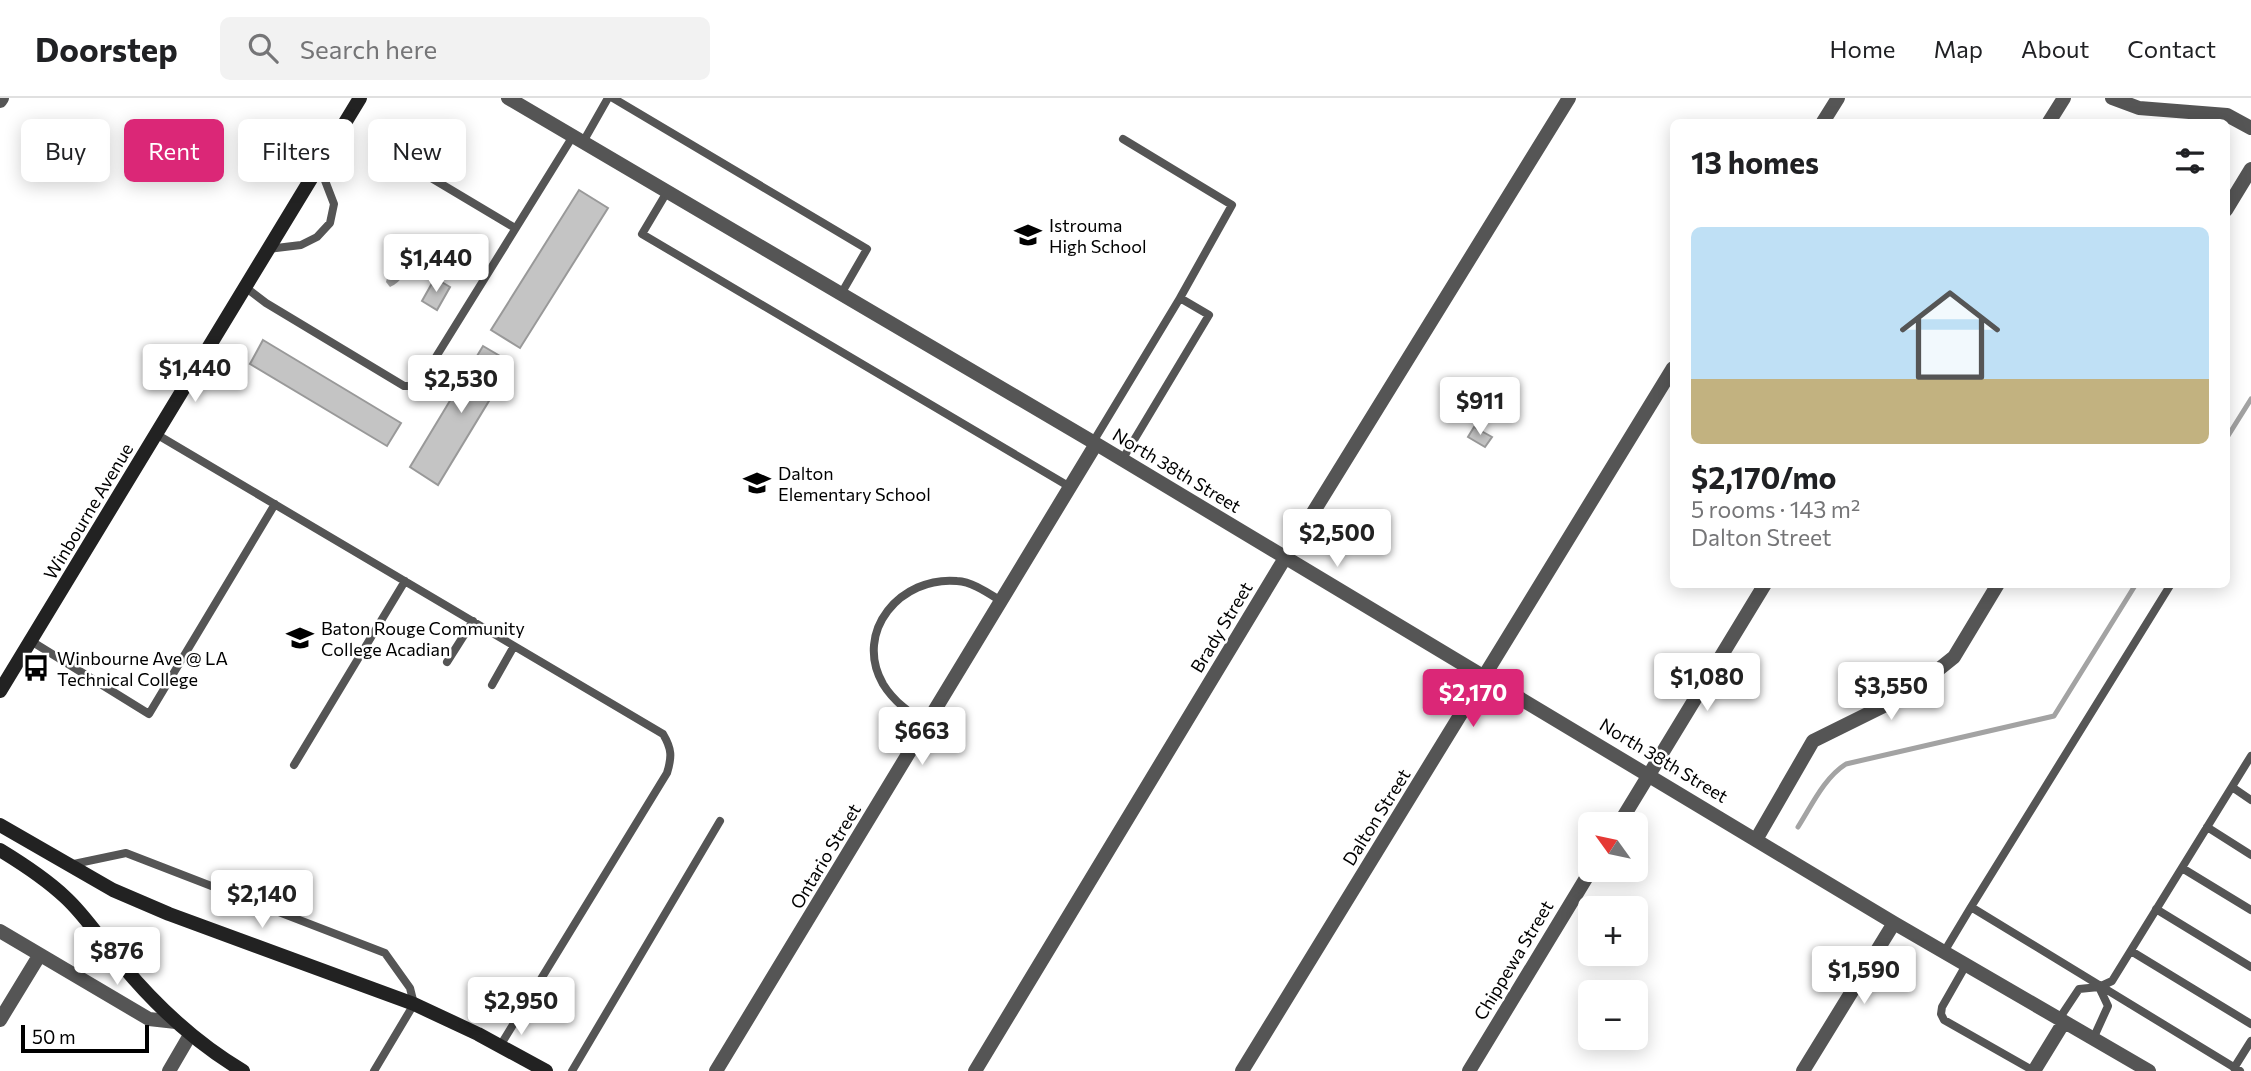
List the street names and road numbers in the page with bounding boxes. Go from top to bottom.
street label: North 38th Street [1109,423,1245,517]
street label: Winbourne Avenue [39,439,137,583]
street label: Brady Street [1185,578,1257,676]
street label: North 38th Street [1596,713,1732,807]
street label: Dalton Street [1338,765,1414,869]
street label: Ontario Street [785,799,865,913]
street label: Chippewa Street [1469,896,1557,1024]

